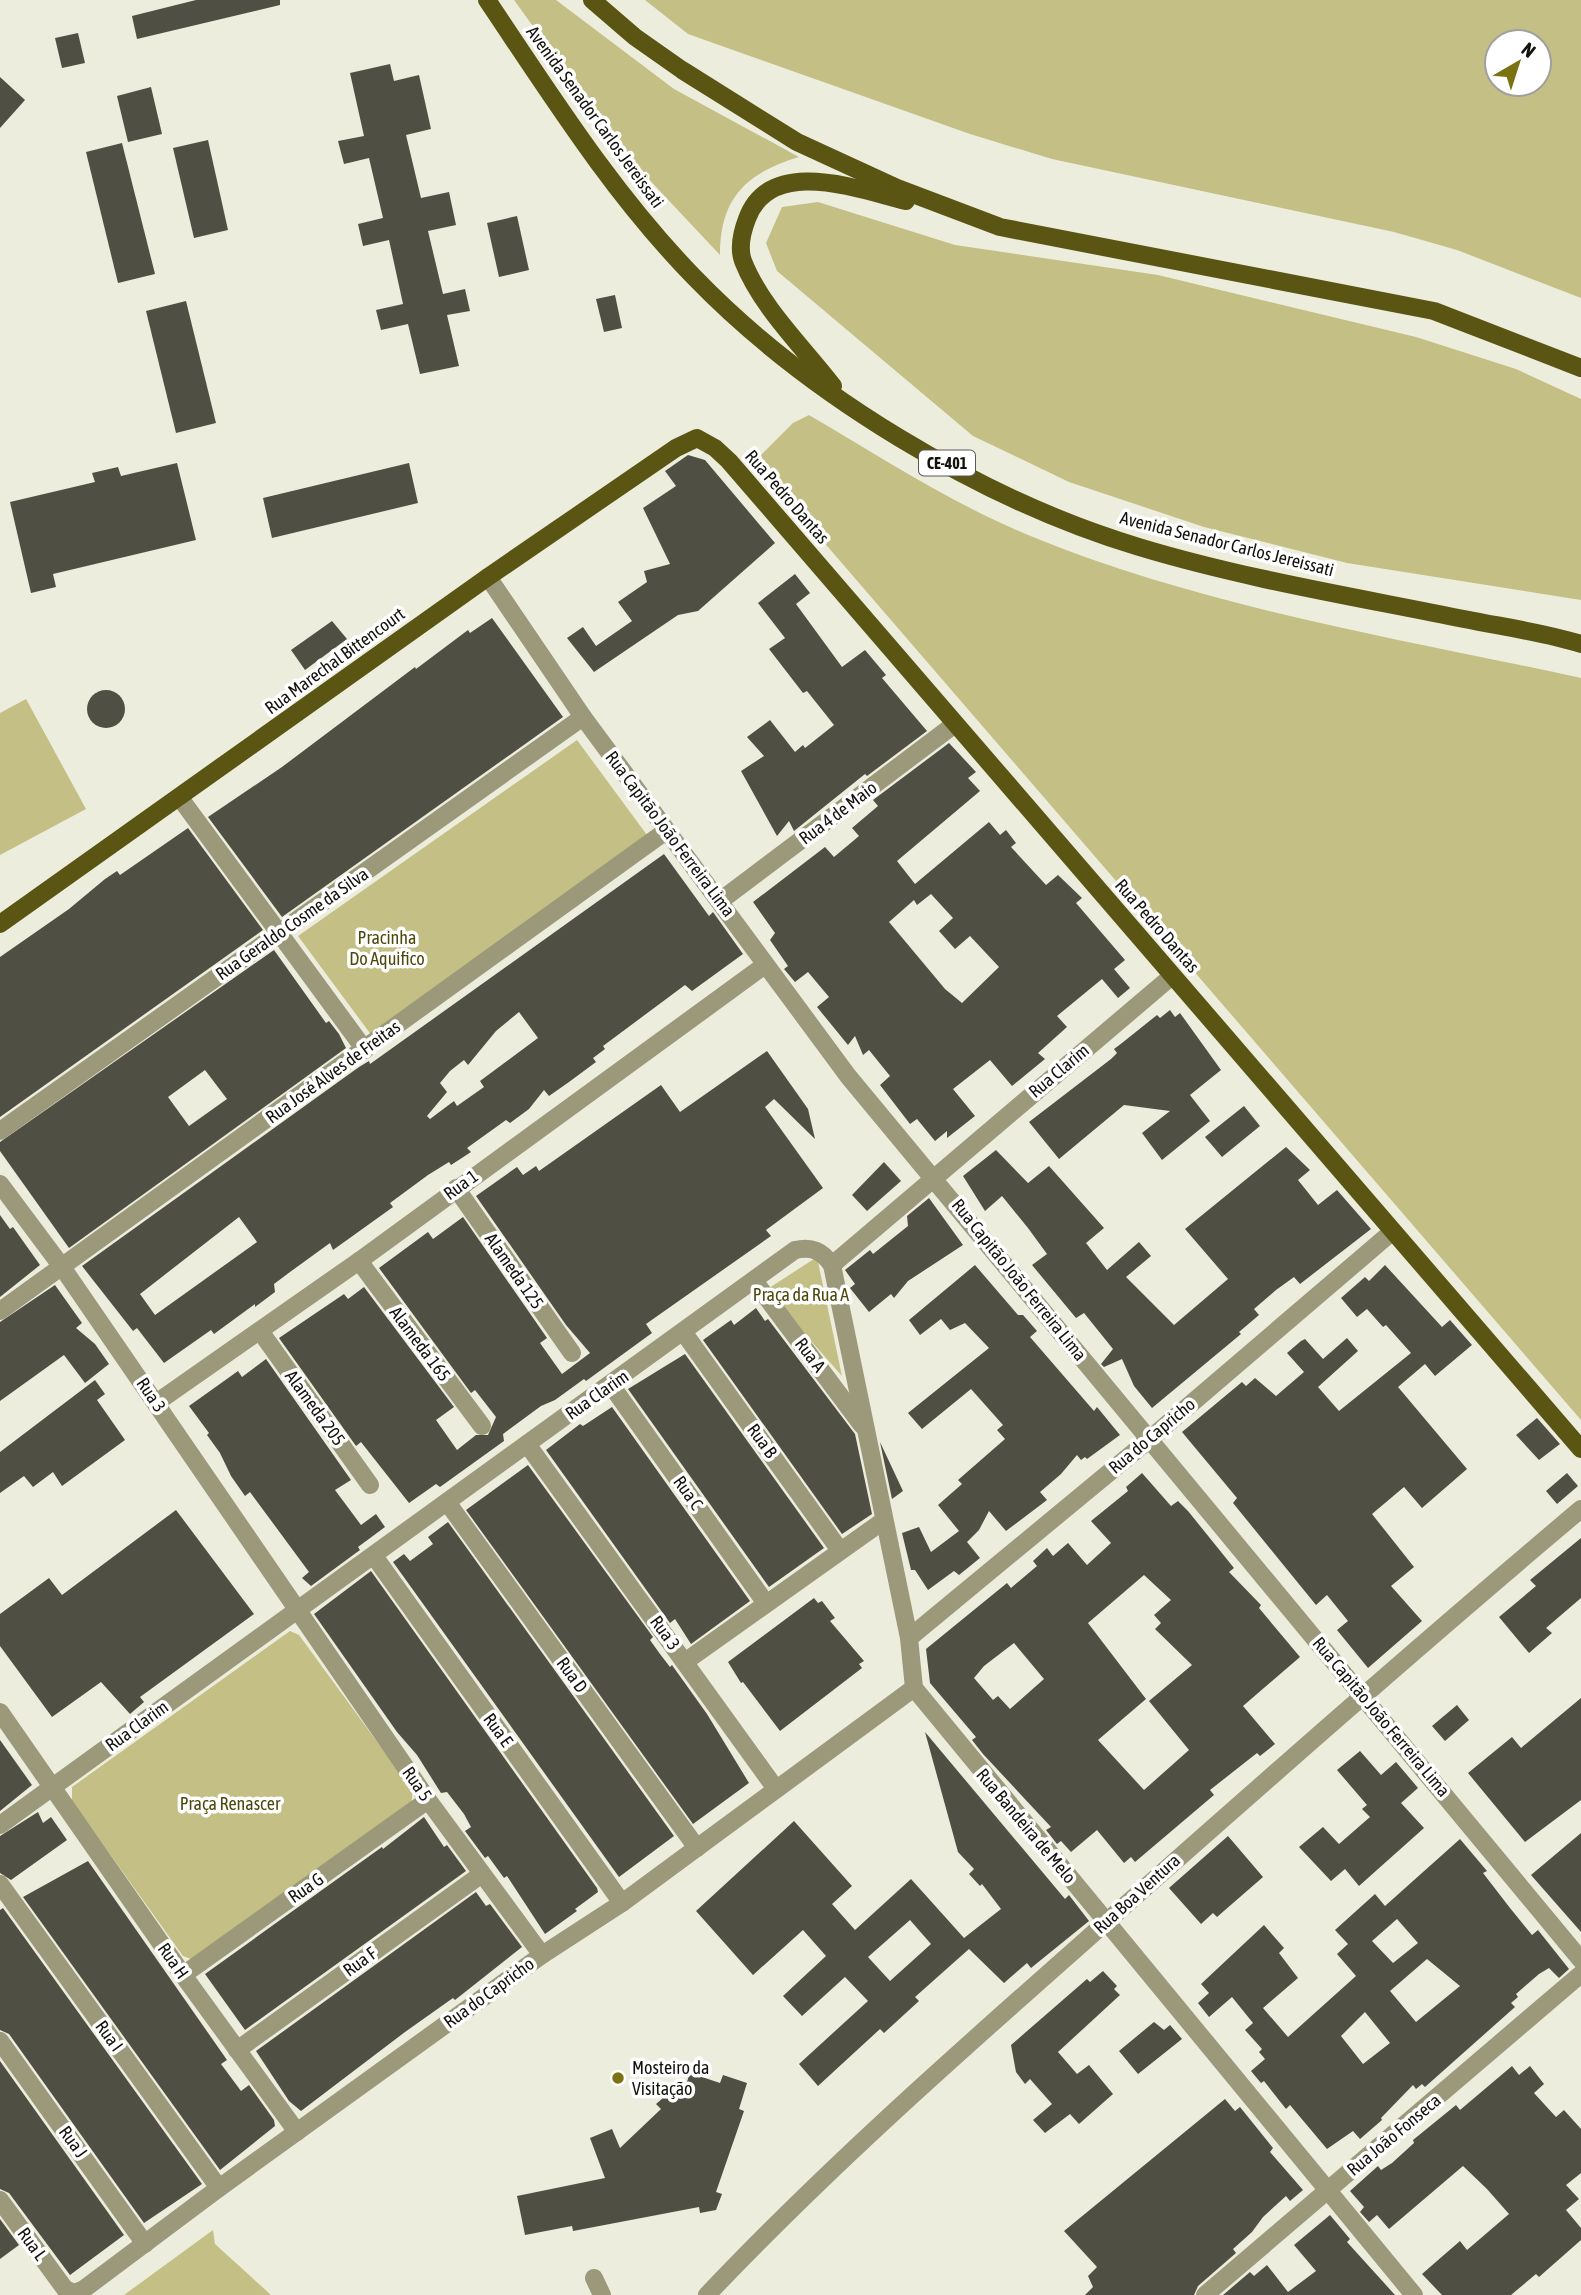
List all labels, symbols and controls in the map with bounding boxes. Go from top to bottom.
street label: Avenida Senador Carlos Jereissati [522,22,668,212]
north arrow [1483,28,1553,98]
text: N [1517,38,1540,62]
street label: Rua Pedro Dantas [741,446,834,548]
road number: CE-401 [919,450,975,476]
street label: Avenida Senador Carlos Jereissati [1118,507,1336,580]
street label: Rua Marechal Bittencourt [261,603,409,718]
street label: Rua Capitão João Ferreira Lima [601,747,740,921]
street label: Rua 4 de Maio [795,777,881,849]
street label: Rua Geraldo Cosme da Silva [211,863,372,984]
street label: Rua Pedro Dantas [1111,875,1204,977]
park label: Pracinha Do Aquifico [349,927,425,969]
street label: Rua José Alves de Freitas [261,1016,404,1127]
street label: Rua Clarim [1024,1039,1093,1102]
street label: Rua 1 [440,1165,482,1204]
street label: Rua Capitão João Ferreira Lima [948,1195,1091,1365]
street label: Alameda 125 [481,1229,548,1313]
park label: Praça da Rua A [753,1284,849,1305]
street label: Alameda 165 [386,1302,455,1385]
street label: Rua A [791,1333,830,1376]
street label: Rua Clarim [561,1365,632,1424]
street label: Alameda 205 [281,1366,350,1449]
street label: Rua 3 [132,1374,170,1416]
street label: Rua do Capricho [1104,1393,1199,1478]
street label: Rua B [743,1420,782,1462]
street label: Rua C [669,1472,708,1514]
street label: Rua 3 [646,1612,685,1654]
street label: Rua Capitão João Ferreira Lima [1308,1633,1454,1801]
street label: Rua D [553,1653,592,1697]
street label: Rua Clarim [101,1696,172,1755]
street label: Rua E [479,1709,518,1751]
street label: Rua 5 [398,1763,437,1805]
street label: Rua Bandeira de Melo [972,1764,1080,1887]
park label: Praça Renascer [180,1793,281,1814]
street label: Rua Boa Ventura [1089,1849,1184,1938]
street label: Rua G [284,1868,327,1907]
street label: Rua H [154,1939,193,1983]
street label: Rua F [339,1942,381,1981]
street label: Rua do Capricho [440,1953,538,2032]
street label: Rua I [91,2016,128,2055]
place label: Mosteiro da Visitação [632,2057,709,2099]
marker: Mosteiro da Visitação [610,2070,626,2086]
street label: Rua João Fonseca [1343,2089,1445,2180]
street label: Rua J [55,2122,92,2162]
street label: Rua L [13,2223,51,2264]

